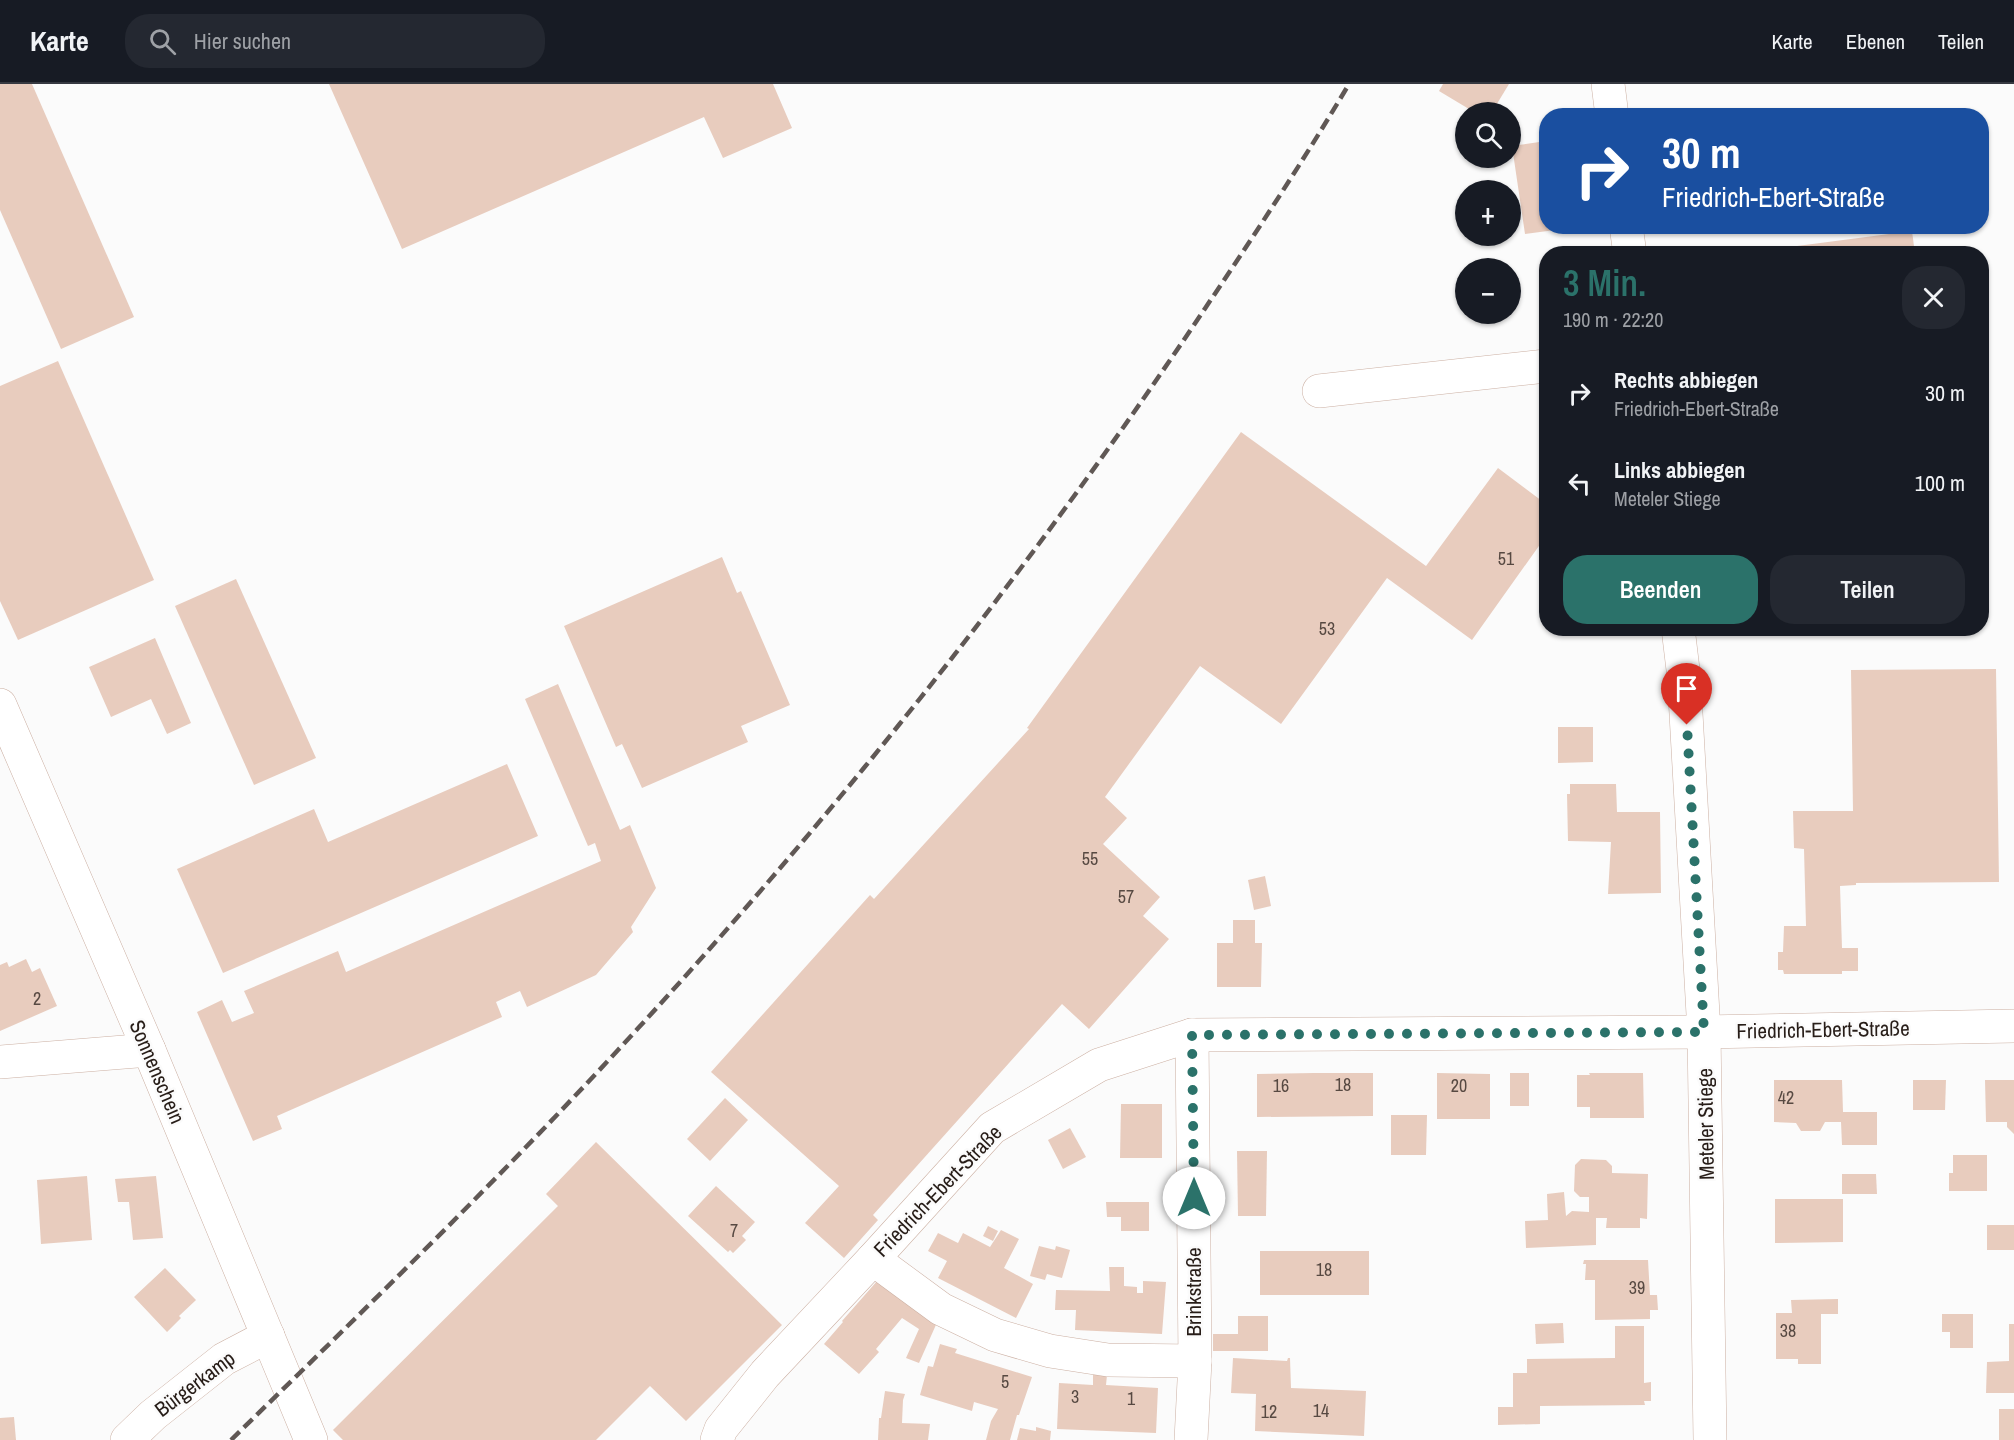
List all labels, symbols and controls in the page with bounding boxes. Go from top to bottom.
search box [125,14,545,68]
text: Karte [30,22,89,60]
icon: search [146,25,179,58]
text: Hier suchen [194,26,291,56]
text: Karte [1772,27,1813,56]
text: Ebenen [1846,27,1905,56]
text: Teilen [1938,27,1984,56]
map controls [1455,102,1521,324]
button: search [1455,102,1521,168]
text: 30 m [1662,125,1741,181]
icon: right [1563,132,1641,210]
text: Friedrich-Ebert-Straße [1662,179,1885,215]
button: + [1455,180,1521,246]
button: − [1455,258,1521,324]
text: 3 Min. [1563,259,1646,307]
button: close [1902,266,1965,329]
text: 190 m · 22:20 [1563,306,1663,333]
text: Rechts abbiegen [1614,365,1758,395]
icon: right [1563,377,1596,410]
text: 30 m [1925,378,1965,408]
text: Friedrich-Ebert-Straße [1614,395,1779,422]
text: Links abbiegen [1614,455,1745,485]
icon: left [1563,467,1596,500]
text: 100 m [1915,468,1965,498]
text: Meteler Stiege [1614,485,1721,512]
house number: 51 [1498,546,1515,571]
button: Beenden [1563,555,1758,624]
button: Teilen [1770,555,1965,624]
house number: 53 [1319,616,1335,641]
pin [1661,663,1712,725]
icon: arrive [1670,672,1703,705]
house number: 55 [1082,846,1098,871]
house number: 57 [1118,884,1134,909]
house number: 2 [33,986,41,1011]
street label: Friedrich-Ebert-Straße [1736,1013,1910,1046]
street label: Sonnenschein [123,1015,192,1128]
street label: Meteler Stiege [1690,1068,1721,1180]
house number: 18 [1335,1072,1351,1097]
house number: 16 [1273,1073,1289,1098]
house number: 20 [1451,1073,1467,1098]
house number: 42 [1778,1085,1794,1110]
street label: Friedrich-Ebert-Straße [867,1118,1008,1263]
position arrow [1162,1166,1226,1230]
house number: 7 [730,1218,738,1243]
street label: Brinkstraße [1179,1248,1208,1337]
house number: 18 [1316,1257,1332,1282]
house number: 39 [1629,1275,1645,1300]
house number: 38 [1780,1318,1796,1343]
street label: Bürgerkamp [149,1344,241,1423]
house number: 5 [1001,1369,1009,1394]
house number: 3 [1071,1384,1079,1409]
house number: 1 [1127,1386,1136,1411]
house number: 14 [1313,1398,1329,1423]
house number: 12 [1261,1399,1277,1424]

